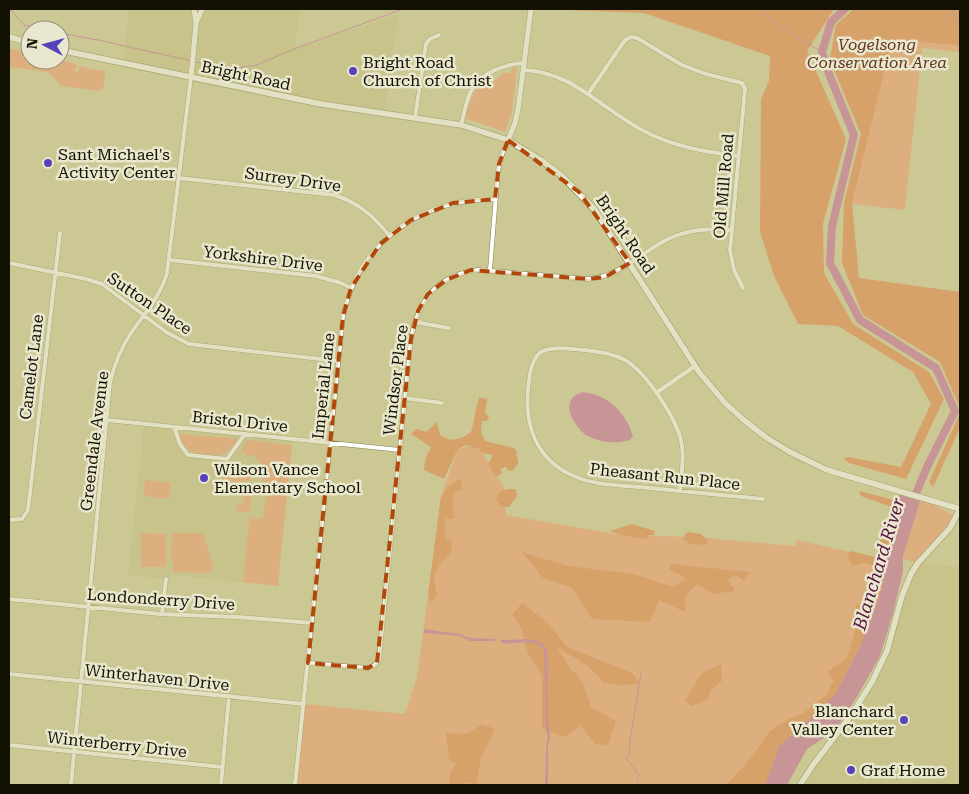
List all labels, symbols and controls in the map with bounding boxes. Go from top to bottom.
north arrow [20,20,70,70]
park label: Vogelsong Conservation Area [807,35,947,72]
text: N [24,37,41,50]
place label: Bright Road Church of Christ [363,53,491,90]
street label: Bright Road [199,57,292,94]
marker: Bright Road Church of Christ [347,65,359,77]
street label: Old Mill Road [709,133,738,239]
place label: Sant Michael's Activity Center [58,145,175,182]
marker: Sant Michael's Activity Center [42,157,54,169]
street label: Surrey Drive [244,163,342,196]
street label: Bright Road [592,191,659,277]
street label: Yorkshire Drive [202,242,324,275]
street label: Sutton Place [104,268,196,339]
street label: Camelot Lane [16,313,47,421]
street label: Windsor Place [379,323,412,436]
street label: Imperial Lane [308,332,339,440]
street label: Greendale Avenue [76,370,113,512]
street label: Bristol Drive [191,407,289,436]
street label: Pheasant Run Place [589,459,741,494]
place label: Wilson Vance Elementary School [214,460,361,497]
marker: Wilson Vance Elementary School [198,472,210,484]
water label: Blanchard River [848,495,909,633]
street label: Londonderry Drive [86,585,236,614]
street label: Winterhaven Drive [84,660,230,695]
place label: Blanchard Valley Center [791,702,894,739]
marker: Blanchard Valley Center [898,714,910,726]
street label: Winterberry Drive [46,728,188,761]
place label: Graf Home [861,761,945,780]
marker: Graf Home [845,764,857,776]

